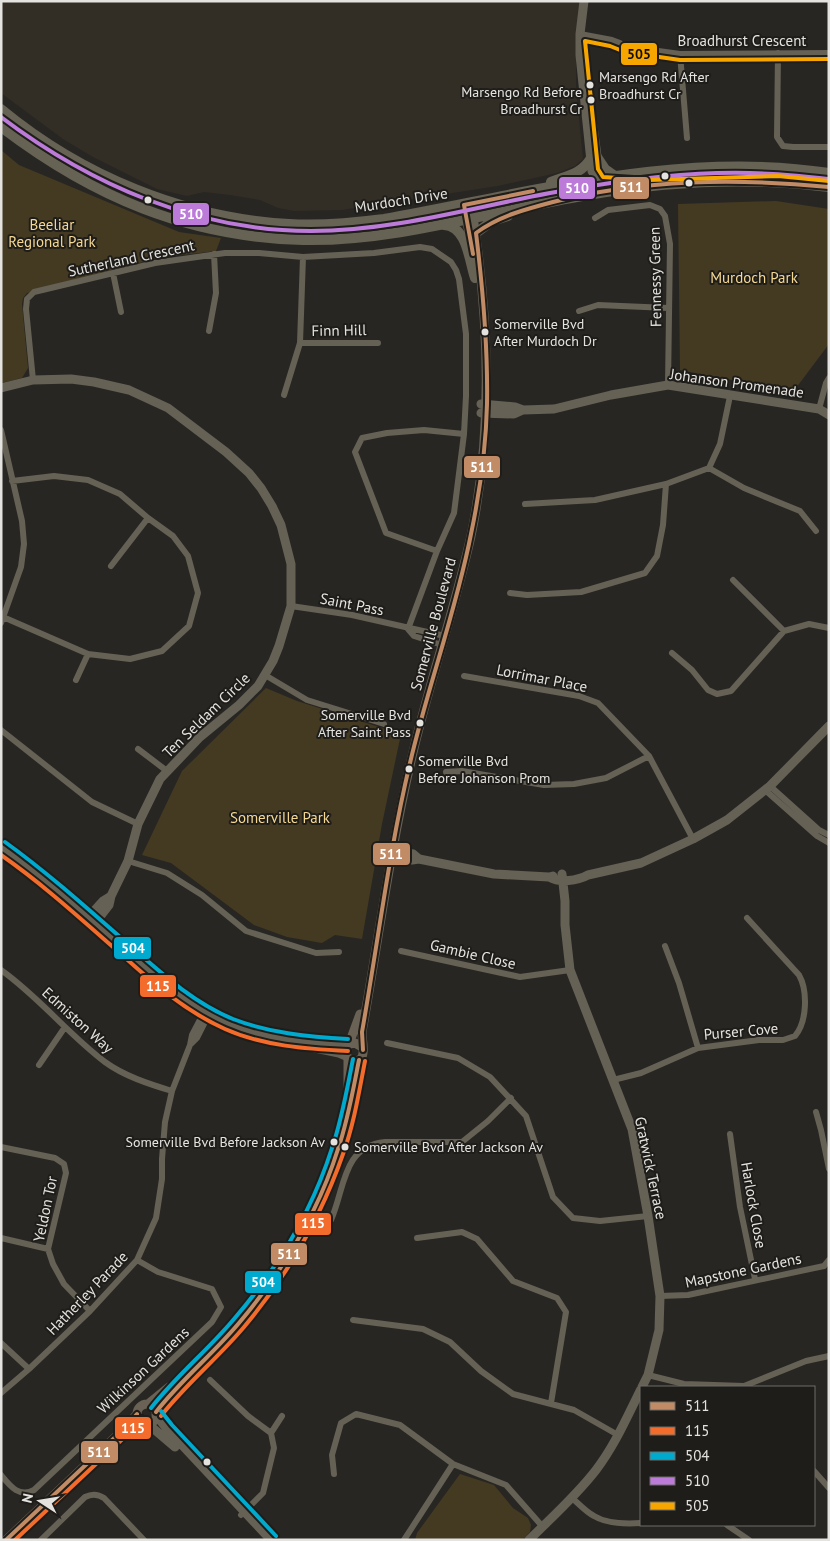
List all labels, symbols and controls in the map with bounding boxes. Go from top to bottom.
street label: Broadhurst Crescent [678,31,806,50]
line badge: 505 [620,42,658,66]
text: 505 [627,45,651,63]
place label: Marsengo Rd After Broadhurst Cr [599,68,709,103]
marker: Marsengo Rd After Broadhurst Cr [585,80,595,90]
place label: Marsengo Rd Before Broadhurst Cr [461,83,582,118]
marker: Marsengo Rd Before Broadhurst Cr [586,95,596,105]
unlabelled marker [660,171,670,181]
line badge: 510 [558,176,596,200]
line badge: 511 [612,176,650,200]
text: 511 [619,178,643,196]
unlabelled marker [684,178,694,188]
text: 510 [565,179,589,197]
street label: Murdoch Drive [353,183,449,217]
unlabelled marker [143,195,153,205]
line badge: 510 [172,202,210,226]
text: 510 [179,205,203,223]
park label: Beeliar Regional Park [8,215,97,251]
street label: Fennessy Green [645,227,665,327]
street label: Sutherland Crescent [66,235,196,281]
park label: Murdoch Park [710,268,799,287]
place label: Somerville Bvd After Murdoch Dr [494,315,597,350]
street label: Finn Hill [311,320,367,340]
marker: Somerville Bvd After Murdoch Dr [480,327,490,337]
street label: Johanson Promenade [668,364,805,402]
line badge: 511 [463,455,501,479]
text: 511 [470,458,494,476]
street label: Somerville Boulevard [406,555,460,693]
street label: Saint Pass [318,589,386,619]
street label: Lorrimar Place [495,660,589,696]
street label: Ten Seldam Circle [158,668,254,762]
place label: Somerville Bvd After Saint Pass [318,706,411,741]
marker: Somerville Bvd After Saint Pass [415,718,425,728]
place label: Somerville Bvd Before Johanson Prom [418,752,550,787]
marker: Somerville Bvd Before Johanson Prom [404,764,414,774]
park label: Somerville Park [230,808,331,827]
line badge: 511 [372,842,411,866]
text: 511 [379,845,403,863]
street label: Gambie Close [428,935,518,973]
line badge: 504 [113,936,152,960]
text: 504 [121,939,145,957]
line badge: 115 [139,974,177,998]
text: 115 [146,977,170,995]
street label: Edmiston Way [38,983,118,1057]
street label: Purser Cove [703,1018,779,1044]
street label: Gratwick Terrace [631,1115,671,1221]
place label: Somerville Bvd Before Jackson Av [126,1133,325,1151]
marker: Somerville Bvd Before Jackson Av [329,1137,339,1147]
place label: Somerville Bvd After Jackson Av [354,1138,543,1156]
marker: Somerville Bvd After Jackson Av [340,1142,350,1152]
street label: Harlock Close [737,1160,771,1250]
street label: Yeldon Tor [29,1175,61,1243]
line badge: 115 [294,1212,332,1236]
text: 115 [301,1214,325,1232]
line badge: 511 [270,1242,308,1266]
text: 511 [277,1245,301,1263]
street label: Hatherley Parade [42,1247,132,1339]
street label: Mapstone Gardens [683,1248,803,1292]
line badge: 504 [244,1270,282,1294]
text: 504 [251,1273,275,1291]
street label: Wilkinson Gardens [93,1323,193,1417]
legend [640,1386,815,1526]
text: 511 [685,1396,710,1415]
line badge: 115 [114,1416,152,1440]
text: 115 [121,1419,145,1437]
text: 115 [685,1421,710,1440]
line badge: 511 [80,1440,119,1464]
text: 511 [87,1443,111,1461]
text: 504 [685,1446,710,1465]
unlabelled marker [202,1457,212,1467]
text: 510 [685,1471,710,1490]
north arrow [15,1476,65,1526]
text: N [18,1492,37,1505]
text: 505 [685,1496,710,1515]

